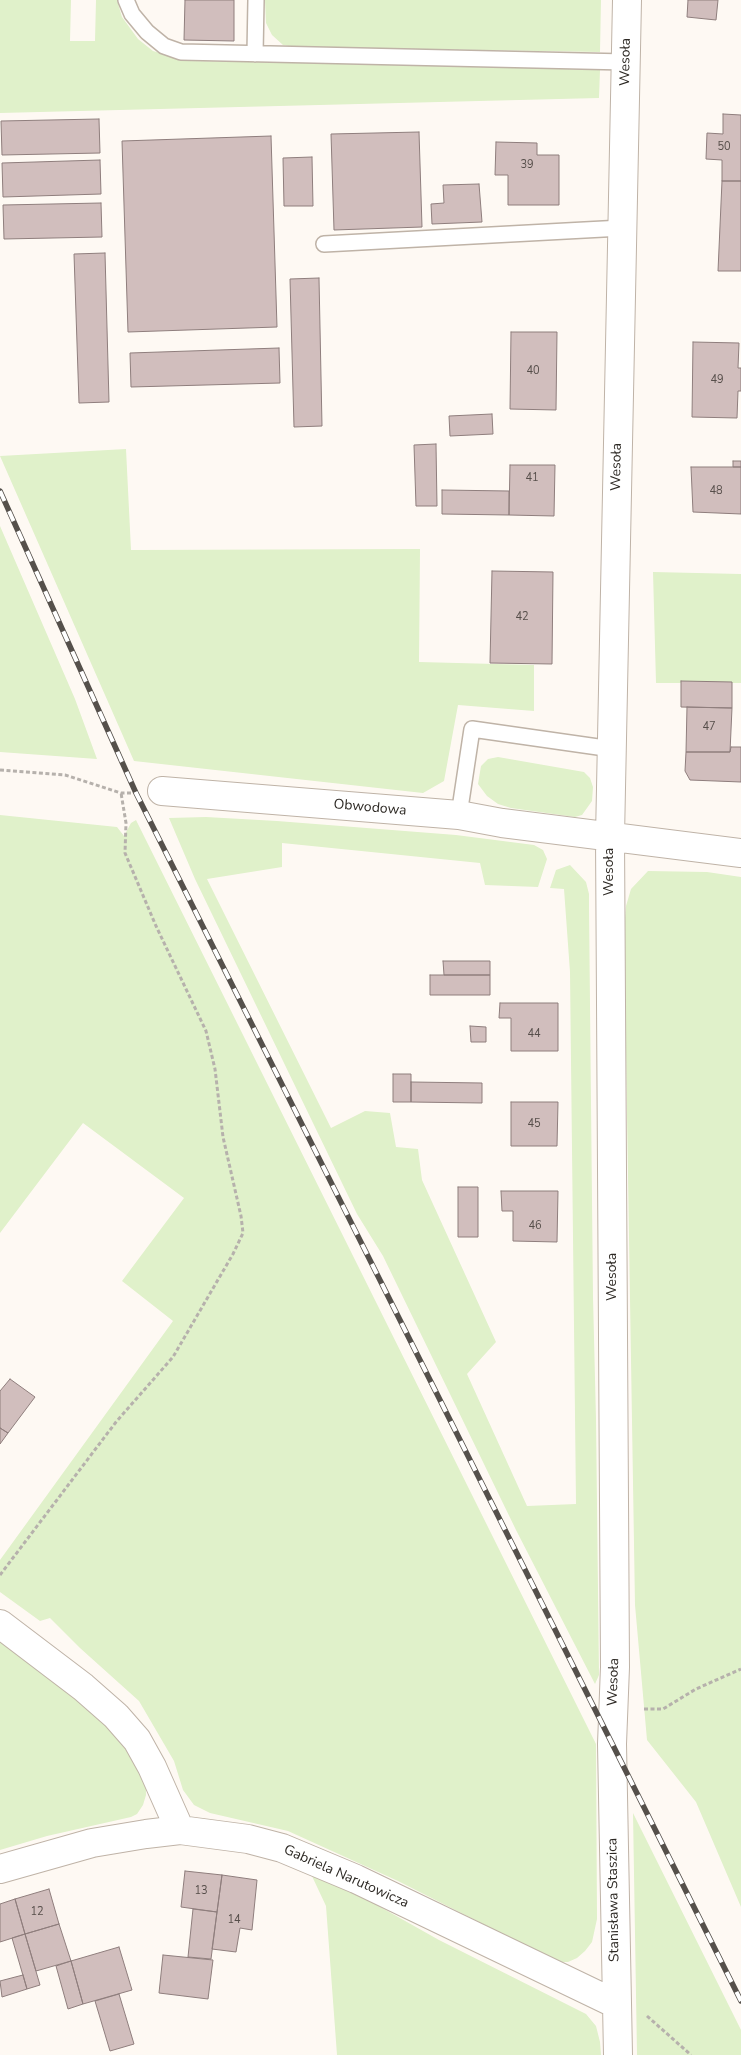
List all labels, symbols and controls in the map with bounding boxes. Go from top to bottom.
street label: Wesoła [617,38,635,86]
house number: 50 [717,140,731,154]
house number: 39 [520,158,534,172]
house number: 40 [526,364,540,378]
house number: 49 [710,373,724,387]
street label: Wesoła [608,443,626,491]
house number: 41 [525,471,539,485]
house number: 48 [709,484,723,498]
house number: 42 [515,610,529,624]
house number: 47 [702,720,716,734]
street label: Obwodowa [333,796,407,820]
street label: Wesoła [602,848,618,896]
house number: 44 [527,1027,541,1041]
house number: 45 [527,1117,541,1131]
house number: 46 [528,1219,542,1233]
street label: Wesoła [605,1253,621,1301]
street label: Wesoła [605,1658,623,1706]
street label: Stanisława Staszica [605,1838,623,1962]
street label: Gabriela Narutowicza [281,1842,411,1912]
house number: 13 [194,1884,208,1898]
house number: 12 [30,1905,44,1919]
house number: 14 [227,1913,241,1927]

